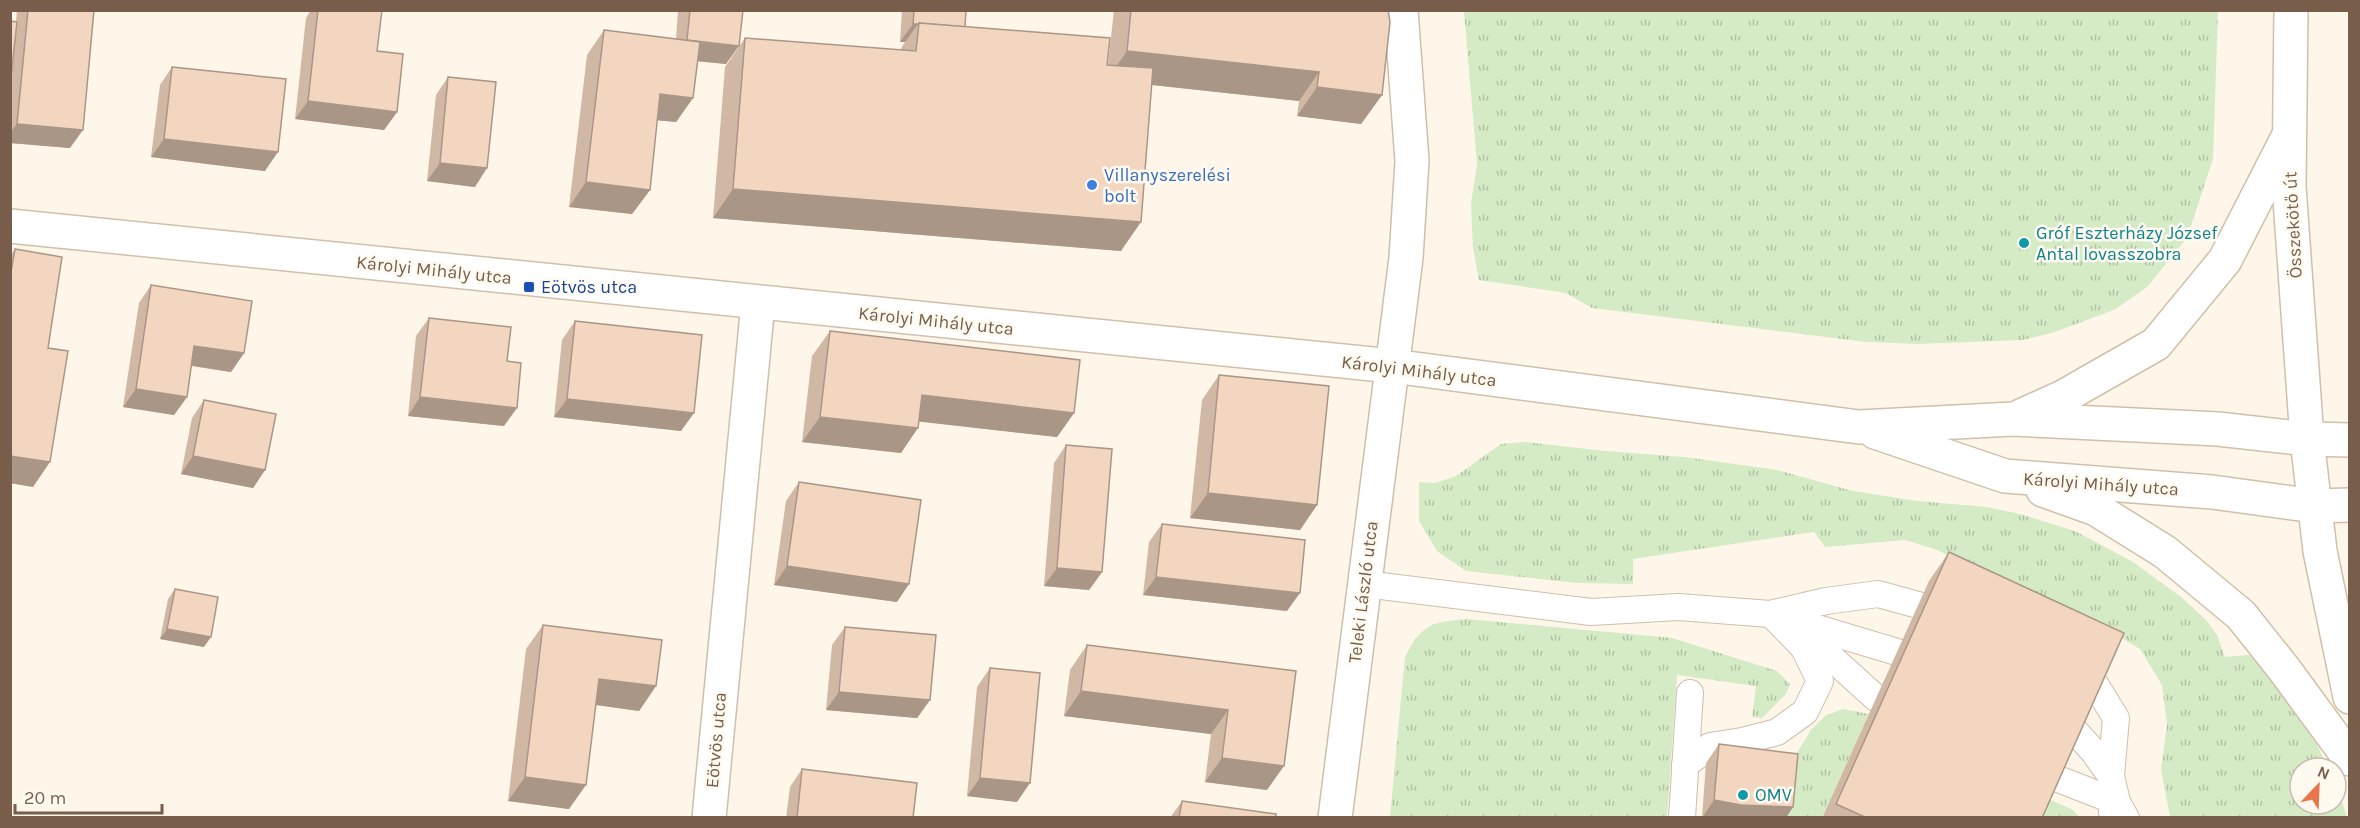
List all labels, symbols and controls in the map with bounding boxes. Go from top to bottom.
place label: Villanyszerelési bolt [1104,164,1231,207]
street label: Összekötő út [2279,171,2307,279]
marker: Villanyszerelési bolt [1085,178,1099,192]
place label: Gróf Eszterházy József Antal lovasszobra [2036,222,2218,265]
marker: Gróf Eszterházy József Antal lovasszobra [2017,236,2031,250]
street label: Károlyi Mihály utca [355,251,513,289]
place label: Eötvös utca [541,276,637,298]
marker: Eötvös utca [522,280,536,294]
street label: Károlyi Mihály utca [857,302,1015,340]
street label: Károlyi Mihály utca [1340,351,1498,391]
street label: Károlyi Mihály utca [2022,468,2180,500]
street label: Teleki László utca [1343,520,1383,664]
street label: Eötvös utca [701,691,731,789]
north arrow [2288,756,2348,816]
text: N [2315,762,2333,784]
scale bar [15,777,162,815]
place label: OMV [1755,784,1792,806]
text: 20 m [24,787,66,809]
marker: OMV [1736,788,1750,802]

